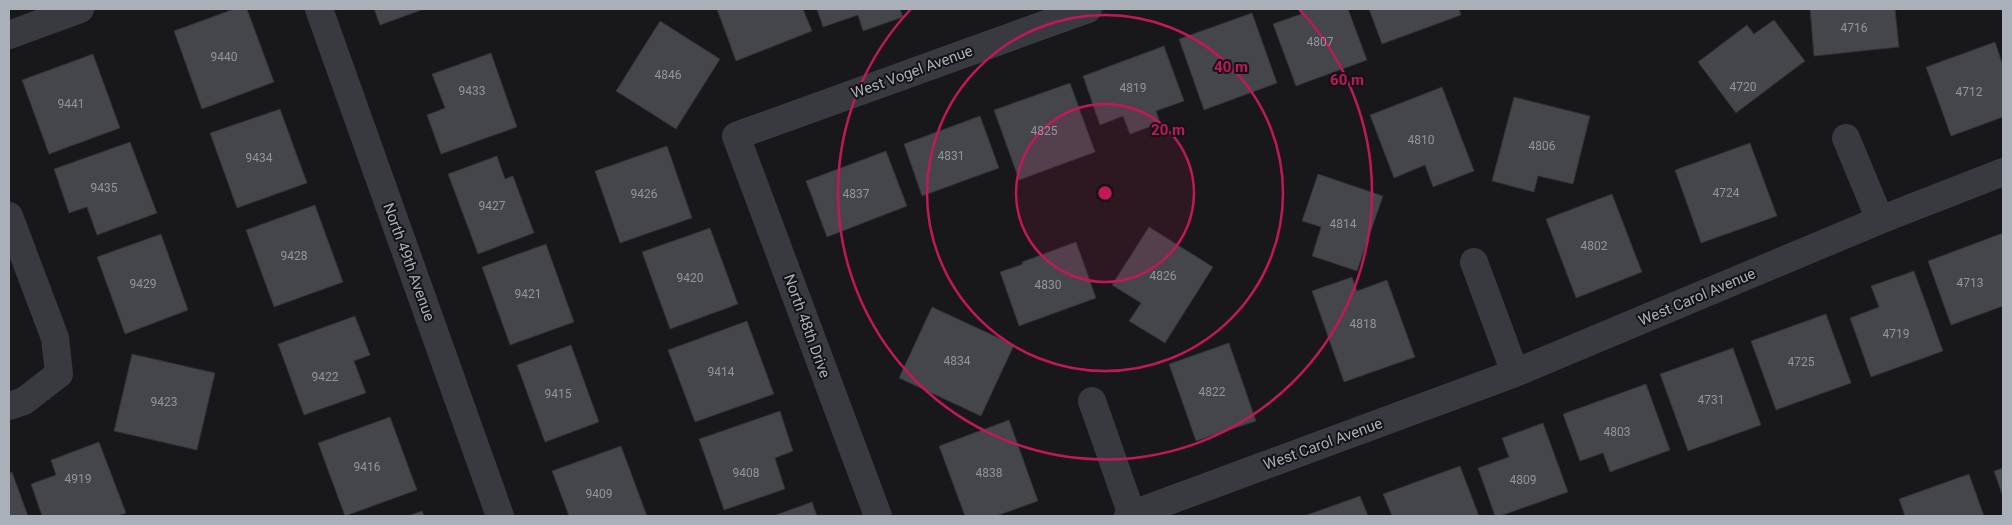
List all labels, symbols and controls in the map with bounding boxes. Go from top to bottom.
house number: 4716 [1841,21,1868,35]
house number: 4807 [1307,35,1334,49]
street label: West Vogel Avenue [849,42,975,102]
house number: 9440 [211,50,238,64]
text: 40 m [1214,58,1248,76]
house number: 4846 [655,68,682,82]
text: 60 m [1330,71,1364,89]
house number: 4720 [1730,80,1757,94]
house number: 4819 [1120,81,1146,95]
house number: 9433 [459,84,485,98]
house number: 4712 [1956,85,1983,99]
house number: 9441 [58,97,84,111]
text: 20 m [1151,121,1185,139]
house number: 4825 [1031,124,1058,138]
house number: 4810 [1408,133,1435,147]
house number: 4806 [1529,139,1556,153]
house number: 4831 [938,149,964,163]
house number: 9434 [246,151,273,165]
house number: 9435 [91,181,118,195]
centre of rings [1096,184,1114,202]
house number: 4724 [1713,186,1740,200]
house number: 9426 [631,187,658,201]
house number: 4837 [843,187,870,201]
house number: 9427 [479,199,506,213]
street label: North 49th Avenue [379,200,439,324]
house number: 4814 [1330,217,1357,231]
house number: 4802 [1581,239,1608,253]
house number: 9428 [281,249,308,263]
street label: West Carol Avenue [1636,264,1758,330]
house number: 4826 [1150,269,1177,283]
house number: 9420 [677,271,704,285]
street label: North 48th Drive [780,272,834,380]
house number: 4713 [1957,276,1983,290]
house number: 9429 [130,277,156,291]
house number: 4830 [1035,278,1062,292]
house number: 9421 [515,287,541,301]
house number: 4818 [1350,317,1377,331]
house number: 4719 [1883,327,1909,341]
house number: 4834 [944,354,971,368]
house number: 4725 [1788,355,1815,369]
house number: 9414 [708,365,735,379]
house number: 9422 [312,370,339,384]
house number: 4822 [1199,385,1226,399]
house number: 9415 [545,387,572,401]
house number: 4731 [1698,393,1724,407]
house number: 9423 [151,395,177,409]
street label: West Carol Avenue [1261,414,1385,474]
house number: 4803 [1604,425,1630,439]
house number: 9416 [354,460,381,474]
house number: 9408 [733,466,760,480]
house number: 4838 [976,466,1003,480]
house number: 4919 [65,472,91,486]
house number: 4809 [1510,473,1536,487]
house number: 9409 [586,487,612,501]

